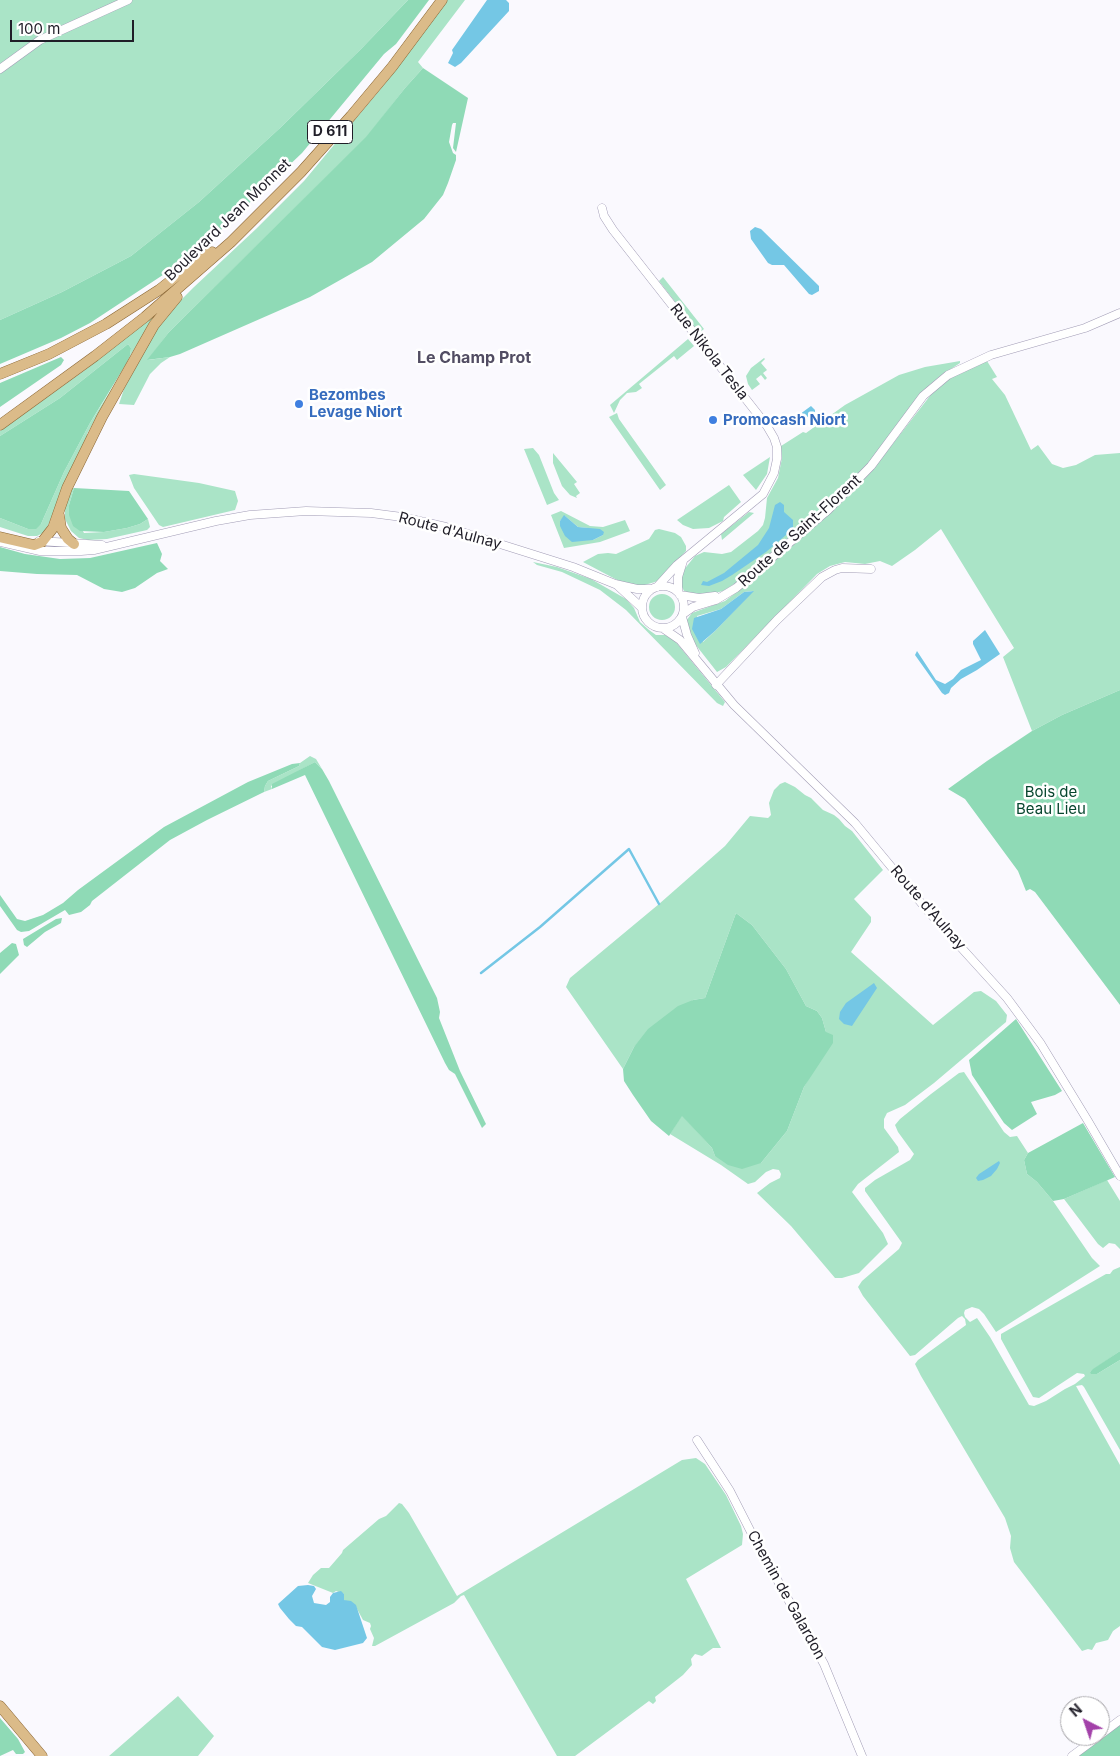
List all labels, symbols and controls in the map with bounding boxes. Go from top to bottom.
scale bar [12,10,136,42]
text: 100 m [18,19,60,38]
road number: D 611 [308,120,352,144]
street label: Boulevard Jean Monnet [161,155,295,285]
street label: Rue Nikola Tesla [666,300,752,404]
district label: Le Champ Prot [417,348,531,368]
place label: Bezombes Levage Niort [309,386,402,421]
marker: Bezombes Levage Niort [293,398,305,410]
place label: Promocash Niort [723,411,846,429]
marker: Promocash Niort [707,414,719,426]
street label: Route de Saint-Florent [735,471,865,591]
street label: Route d'Aulnay [397,509,503,553]
park label: Bois de Beau Lieu [1016,783,1086,818]
street label: Route d'Aulnay [886,862,970,954]
street label: Chemin de Galardon [743,1527,829,1663]
north arrow [1060,1696,1110,1746]
text: N [1066,1700,1085,1720]

